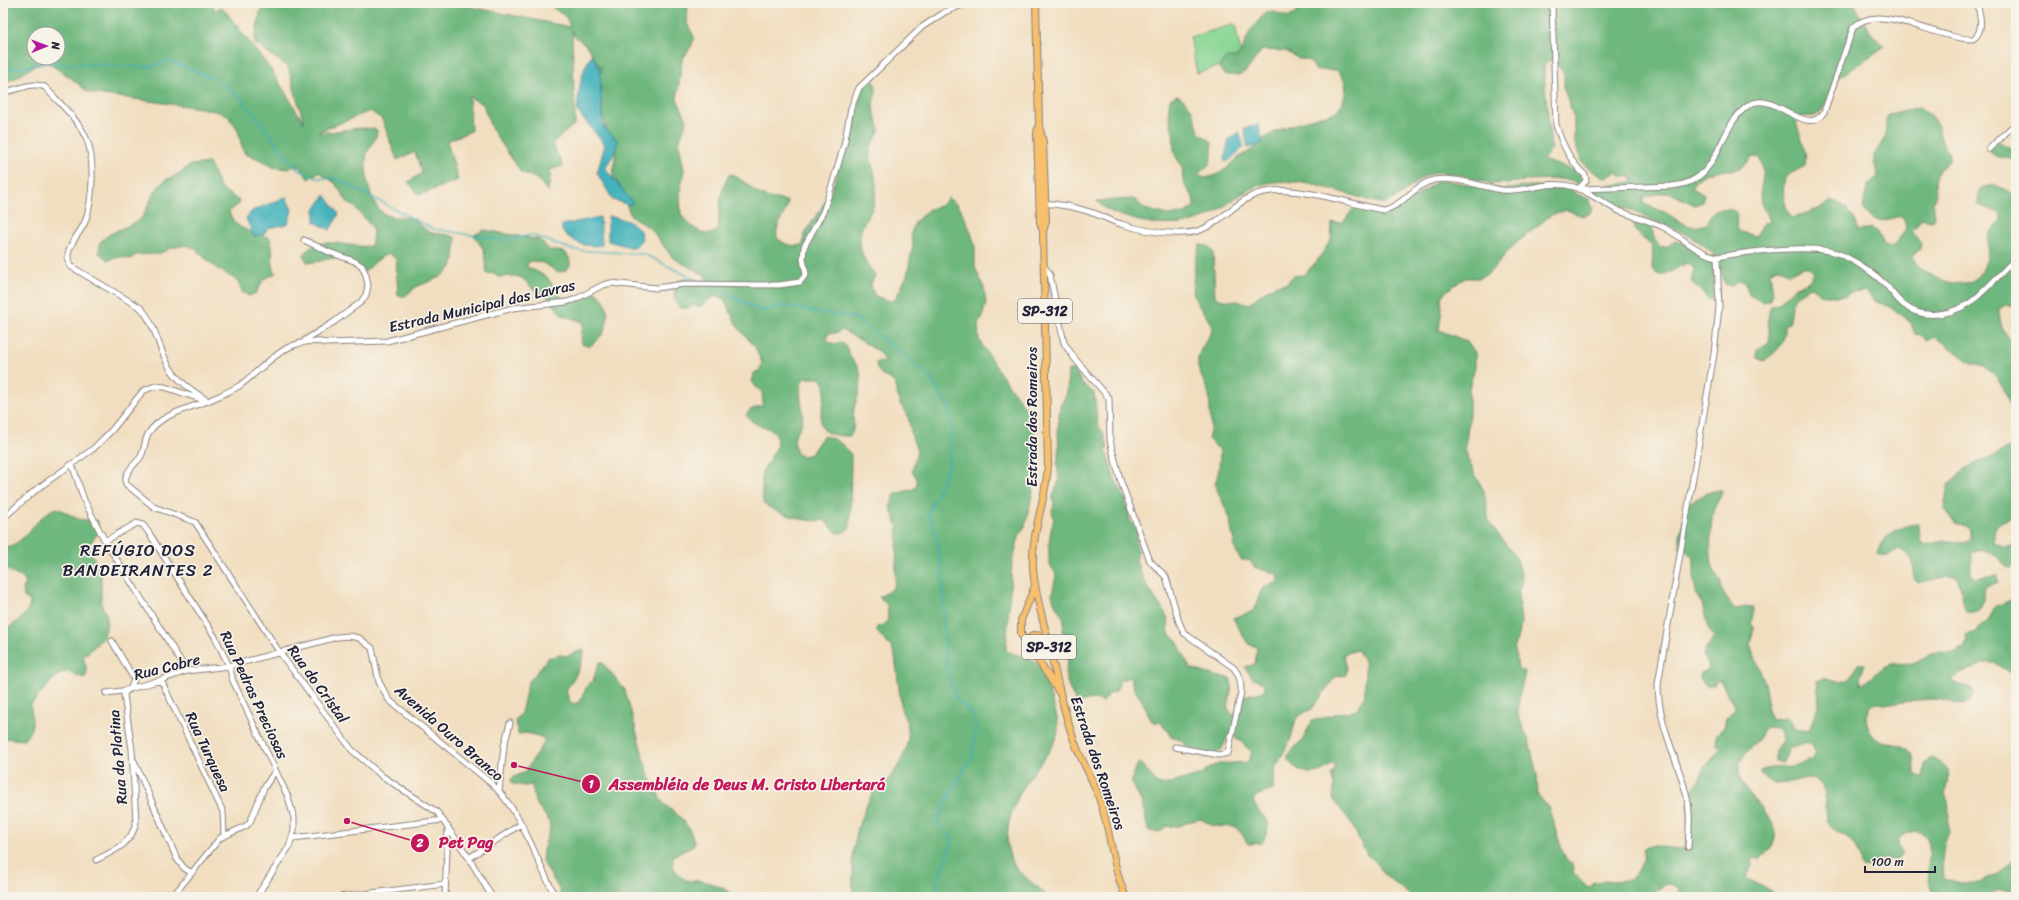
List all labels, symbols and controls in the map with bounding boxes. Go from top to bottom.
north arrow [26,26,66,66]
text: N [46,41,65,50]
street label: Estrada Municipal das Lavras [386,272,578,340]
road number: SP-312 [1018,299,1072,323]
street label: Estrada dos Romeiros [1019,346,1045,487]
district label: REFÚGIO DOS BANDEIRANTES 2 [62,535,214,585]
street label: Rua Pedras Preciosas [213,626,295,764]
road number: SP-312 [1022,635,1076,659]
street label: Rua do Cristal [280,639,356,729]
street label: Rua Cobre [131,646,203,688]
street label: Avenida Ouro Branco [388,677,510,788]
street label: Estrada dos Romeiros [1063,692,1133,834]
street label: Rua Turquesa [178,707,238,797]
street label: Rua da Platina [101,708,135,805]
callout: Assembléia de Deus M. Cristo Libertará [581,770,893,798]
text: Assembléia de Deus M. Cristo Libertará [608,770,885,799]
text: 1 [588,773,594,795]
text: Pet Pag [439,828,494,857]
callout: Pet Pag [410,829,501,857]
text: 2 [416,832,424,854]
scale bar [1865,848,1935,874]
text: 100 m [1871,851,1904,873]

